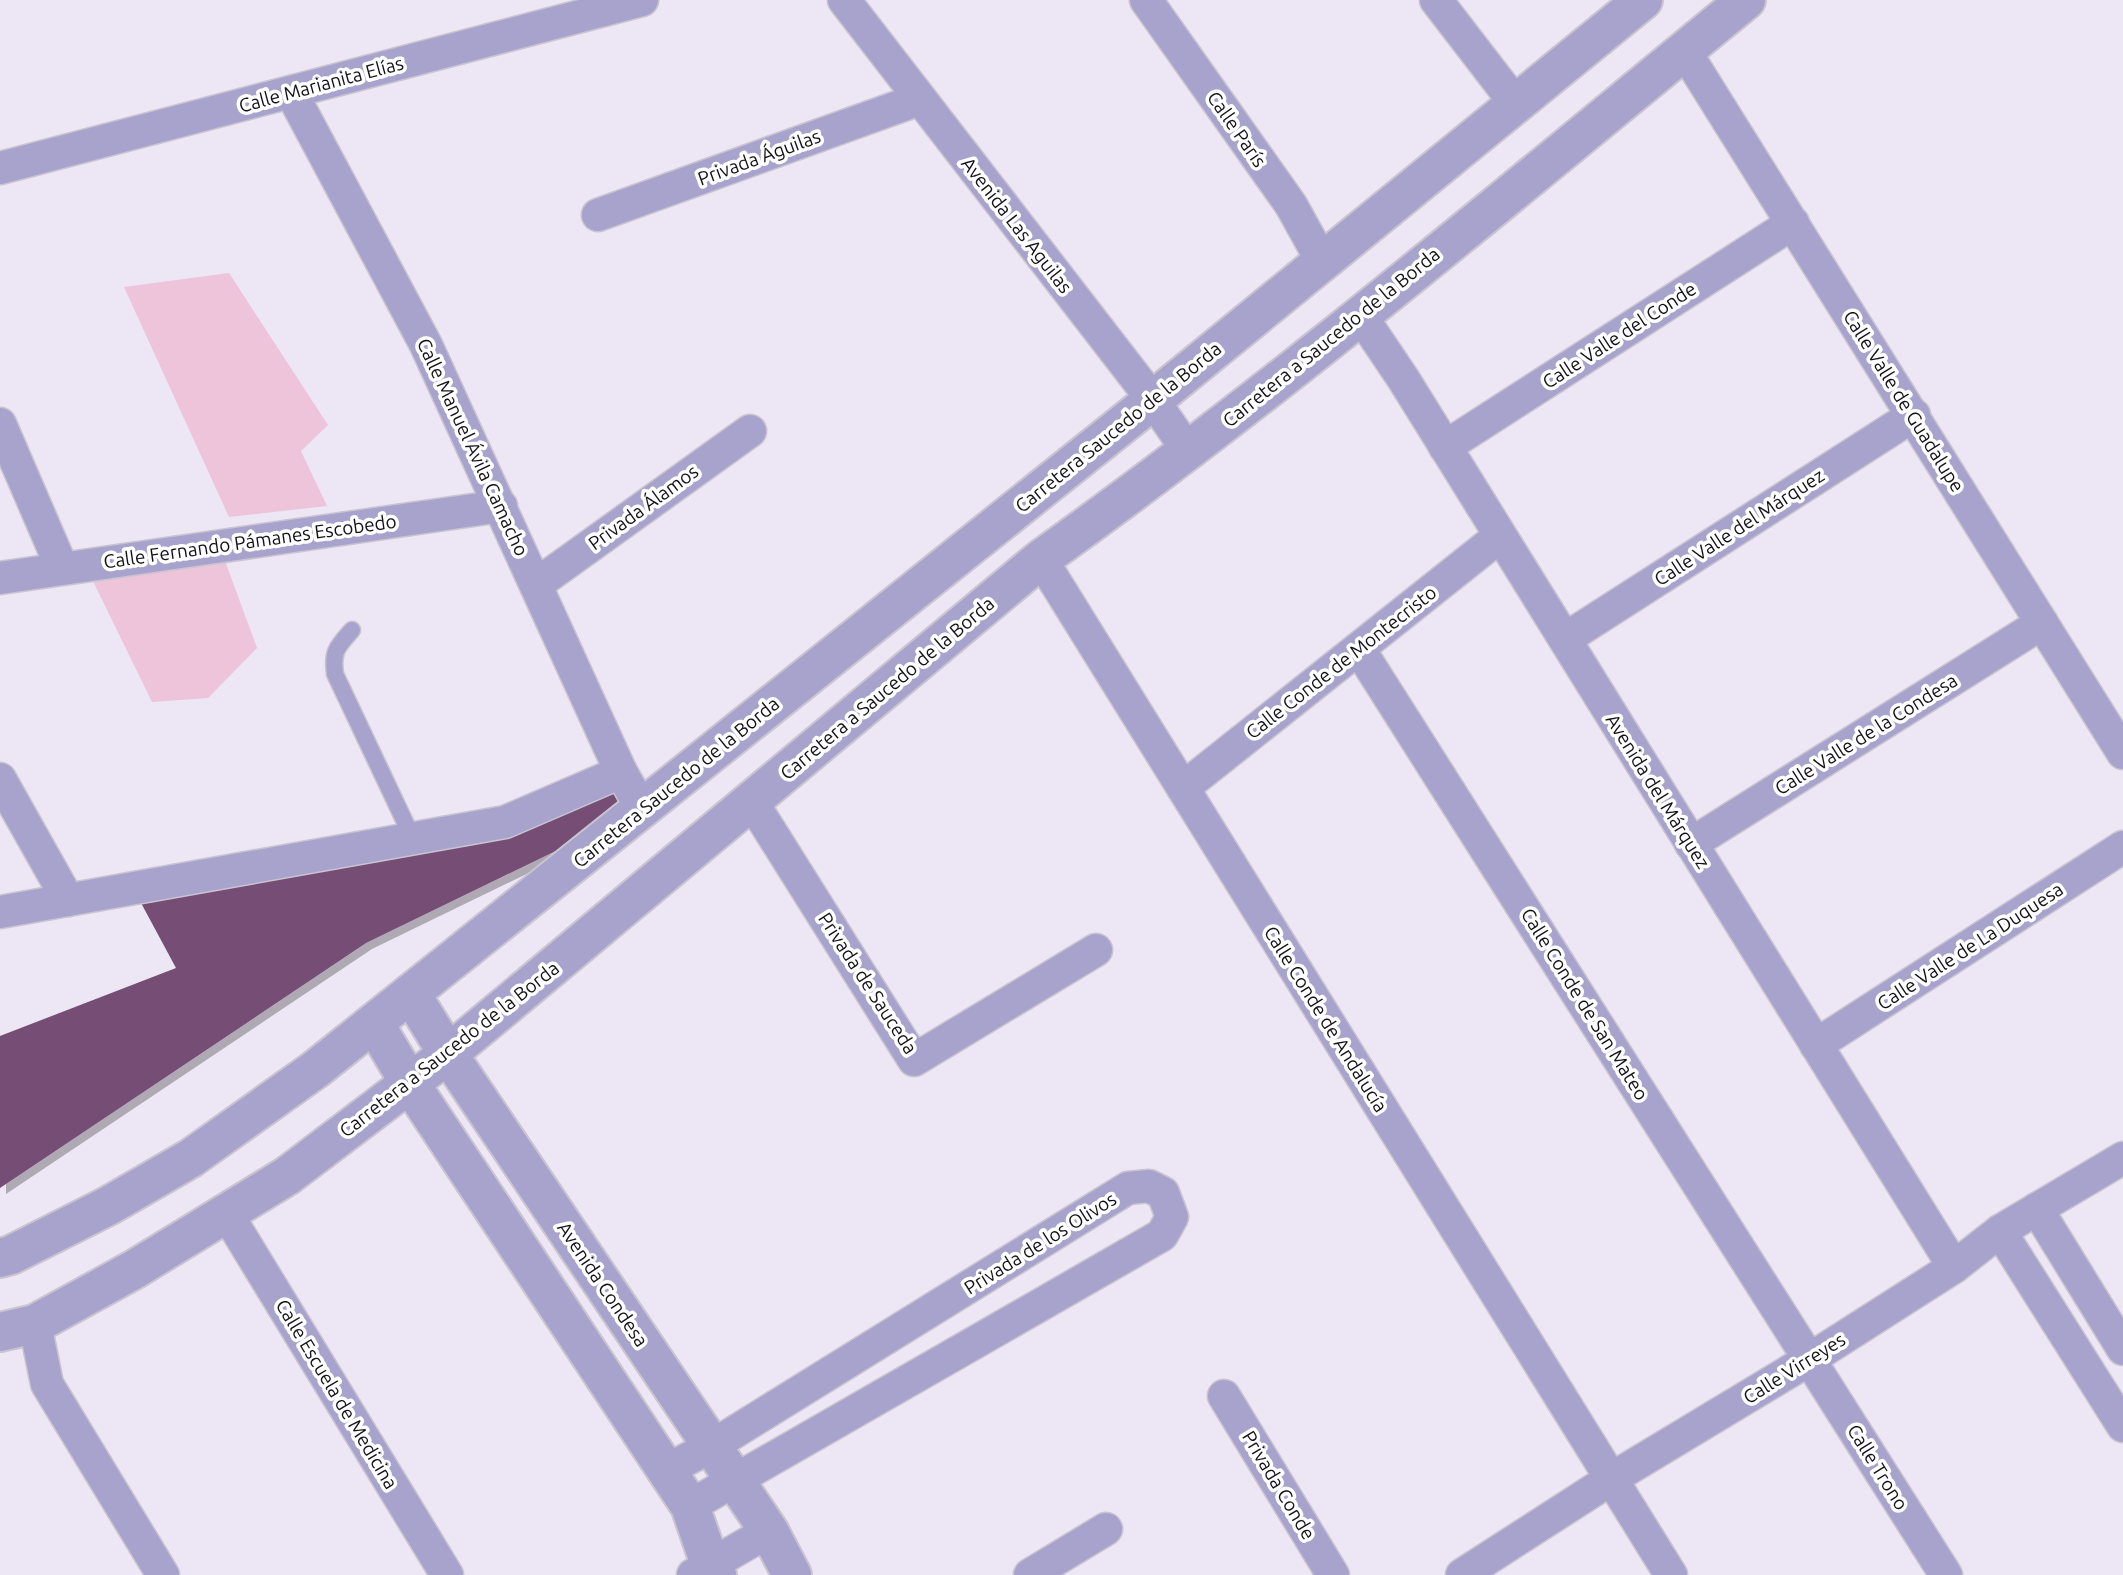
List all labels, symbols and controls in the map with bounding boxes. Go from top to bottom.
street label: Calle Marianita Elías [236,51,406,117]
street label: Calle París [1203,87,1271,171]
street label: Privada Águilas [695,125,823,189]
street label: Avenida Las Aguilas [957,153,1077,297]
street label: Carretera a Saucedo de la Borda [1218,243,1444,431]
street label: Calle Valle del Conde [1538,277,1700,393]
street label: Calle Valle de Guadalupe [1839,306,1969,496]
street label: Calle Manuel Ávila Camacho [413,335,533,559]
street label: Carretera Saucedo de la Borda [1011,337,1225,517]
street label: Privada Álamos [584,460,702,554]
street label: Calle Valle del Márquez [1650,464,1828,590]
street label: Calle Fernando Pámanes Escobedo [102,510,398,572]
street label: Calle Conde de Montecristo [1241,581,1441,743]
street label: Carretera a Saucedo de la Borda [776,592,998,784]
street label: Calle Valle de la Condesa [1771,669,1961,799]
street label: Carretera Saucedo de la Borda [569,692,783,872]
street label: Avenida del Márquez [1601,710,1715,873]
street label: Calle Valle de La Duquesa [1873,878,2067,1014]
street label: Calle Conde de San Mateo [1517,904,1653,1104]
street label: Privada de Sauceda [814,908,922,1058]
street label: Calle Conde de Andalucía [1260,922,1392,1116]
street label: Carretera a Saucedo de la Borda [335,956,563,1142]
street label: Privada de los Olivos [960,1187,1120,1299]
street label: Avenida Condesa [553,1217,653,1351]
street label: Calle Escuela de Medicina [272,1295,402,1493]
street label: Calle Virreyes [1739,1328,1849,1408]
street label: Calle Trono [1843,1420,1913,1514]
street label: Privada Conde [1238,1427,1320,1543]

